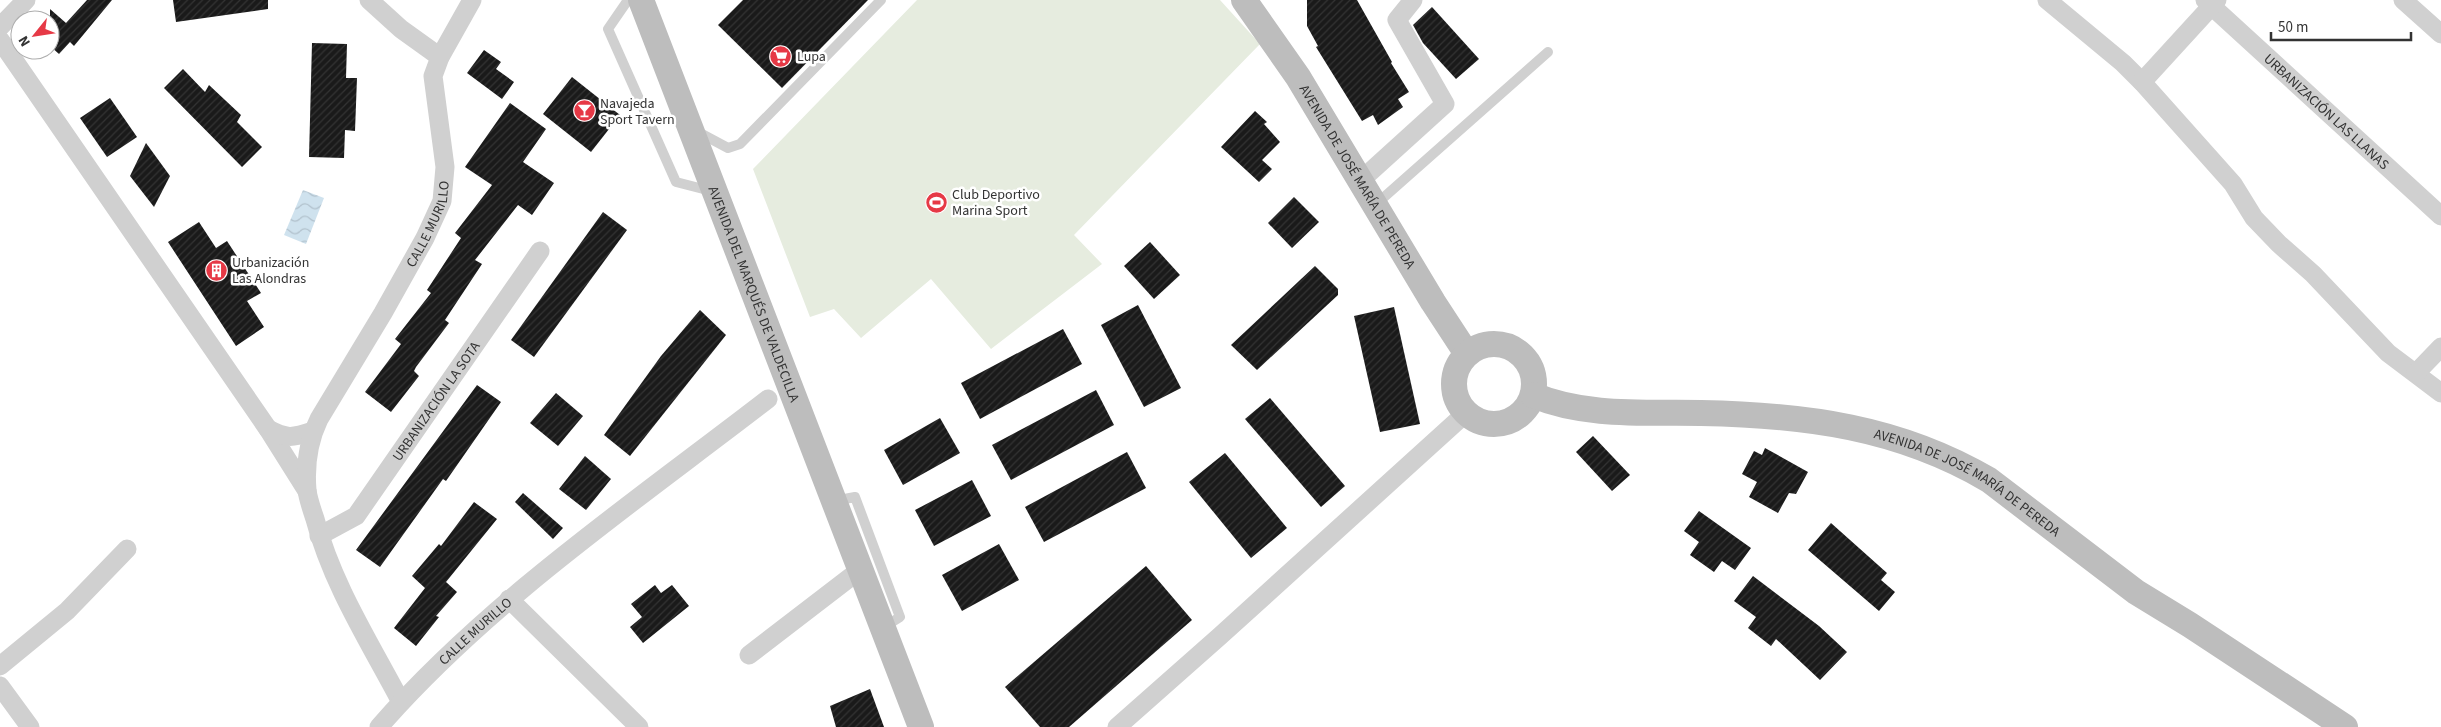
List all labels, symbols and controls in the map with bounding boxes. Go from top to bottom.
north arrow [10,10,60,60]
scale bar [2271,10,2411,42]
text: 50 m [2278,17,2308,38]
text: N [14,32,36,50]
supermarket icon: Lupa [769,44,793,68]
place label: Lupa [797,47,826,67]
street label: URBANIZACIÓN LAS LLANAS [2259,50,2393,175]
street label: AVENIDA DE JOSÉ MARÍA DE PEREDA [1294,81,1420,273]
place label: Navajeda Sport Tavern [600,94,675,130]
bar icon: Navajeda Sport Tavern [572,99,596,123]
street label: CALLE MURILLO [402,180,455,271]
street label: AVENIDA DEL MARQUÉS DE VALDECILLA [703,183,804,406]
place label: Club Deportivo Marina Sport [952,185,1040,221]
sports icon: Club Deportivo Marina Sport [924,190,948,214]
place label: Urbanización Las Alondras [232,253,309,289]
building icon: Urbanización Las Alondras [204,258,228,282]
street label: URBANIZACIÓN LA SOTA [388,337,485,466]
street label: AVENIDA DE JOSÉ MARÍA DE PEREDA [1872,424,2064,542]
street label: CALLE MURILLO [435,593,517,670]

